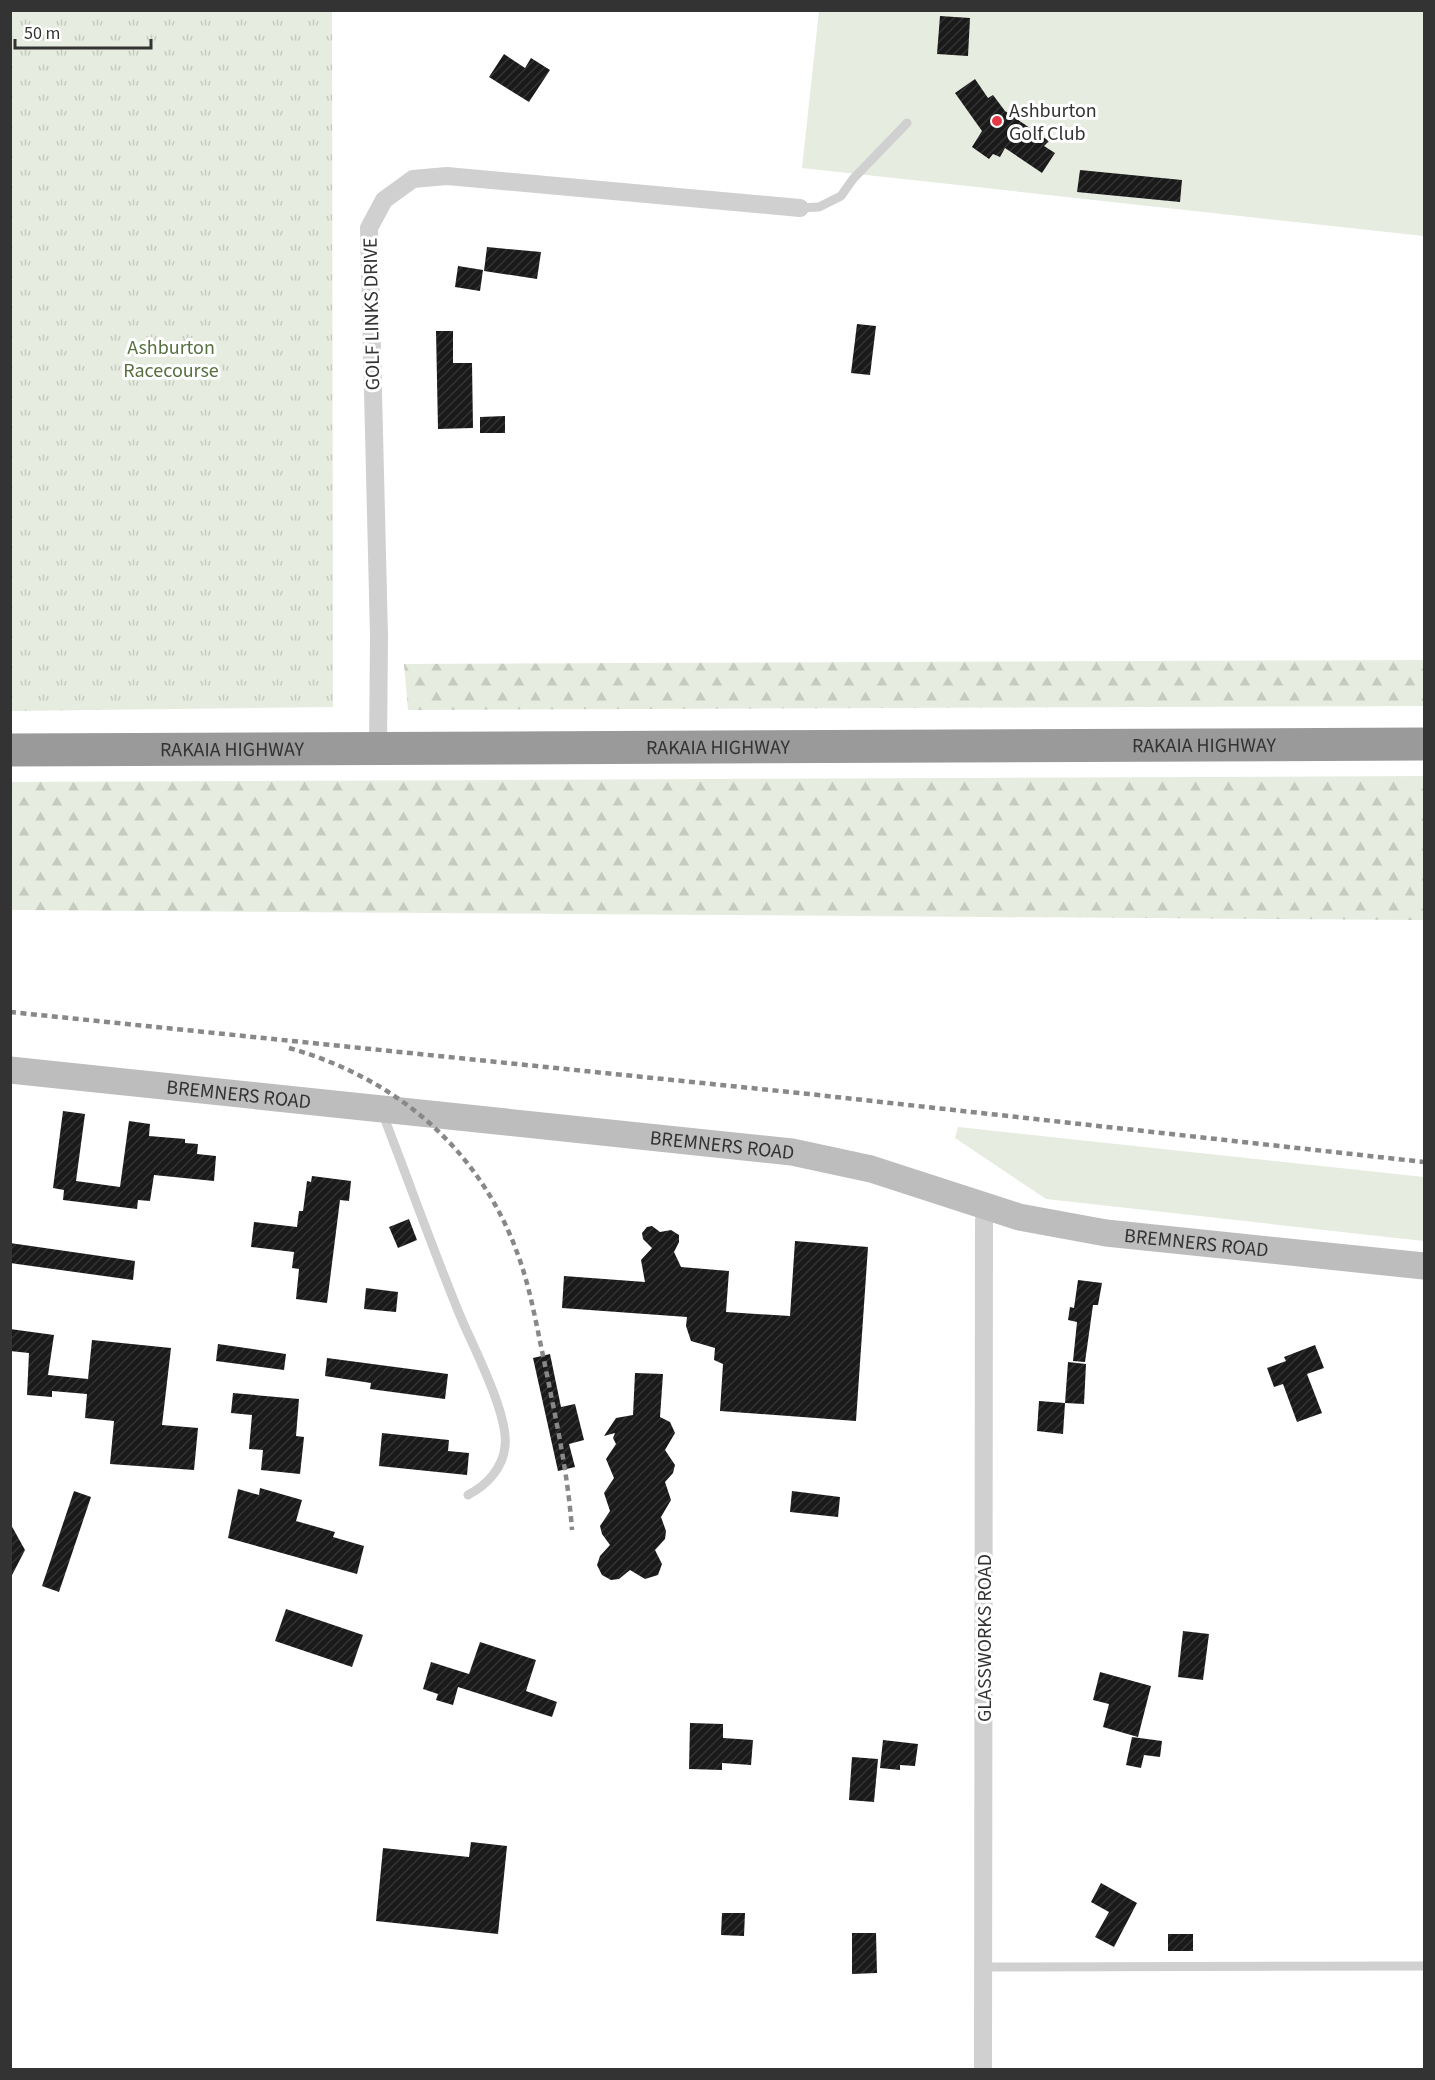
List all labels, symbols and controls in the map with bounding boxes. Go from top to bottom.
scale bar [15,12,152,50]
text: 50 m [24,21,60,46]
place label: Ashburton Golf Club [1009,97,1097,148]
marker: Ashburton Golf Club [990,114,1004,128]
street label: GOLF LINKS DRIVE [357,237,387,391]
park label: Ashburton Racecourse [123,334,219,385]
street label: RAKAIA HIGHWAY [1132,732,1277,760]
street label: RAKAIA HIGHWAY [646,734,791,762]
street label: RAKAIA HIGHWAY [160,736,305,764]
street label: BREMNERS ROAD [165,1073,312,1116]
street label: BREMNERS ROAD [648,1124,796,1167]
street label: BREMNERS ROAD [1123,1222,1270,1265]
street label: GLASSWORKS ROAD [971,1554,999,1722]

